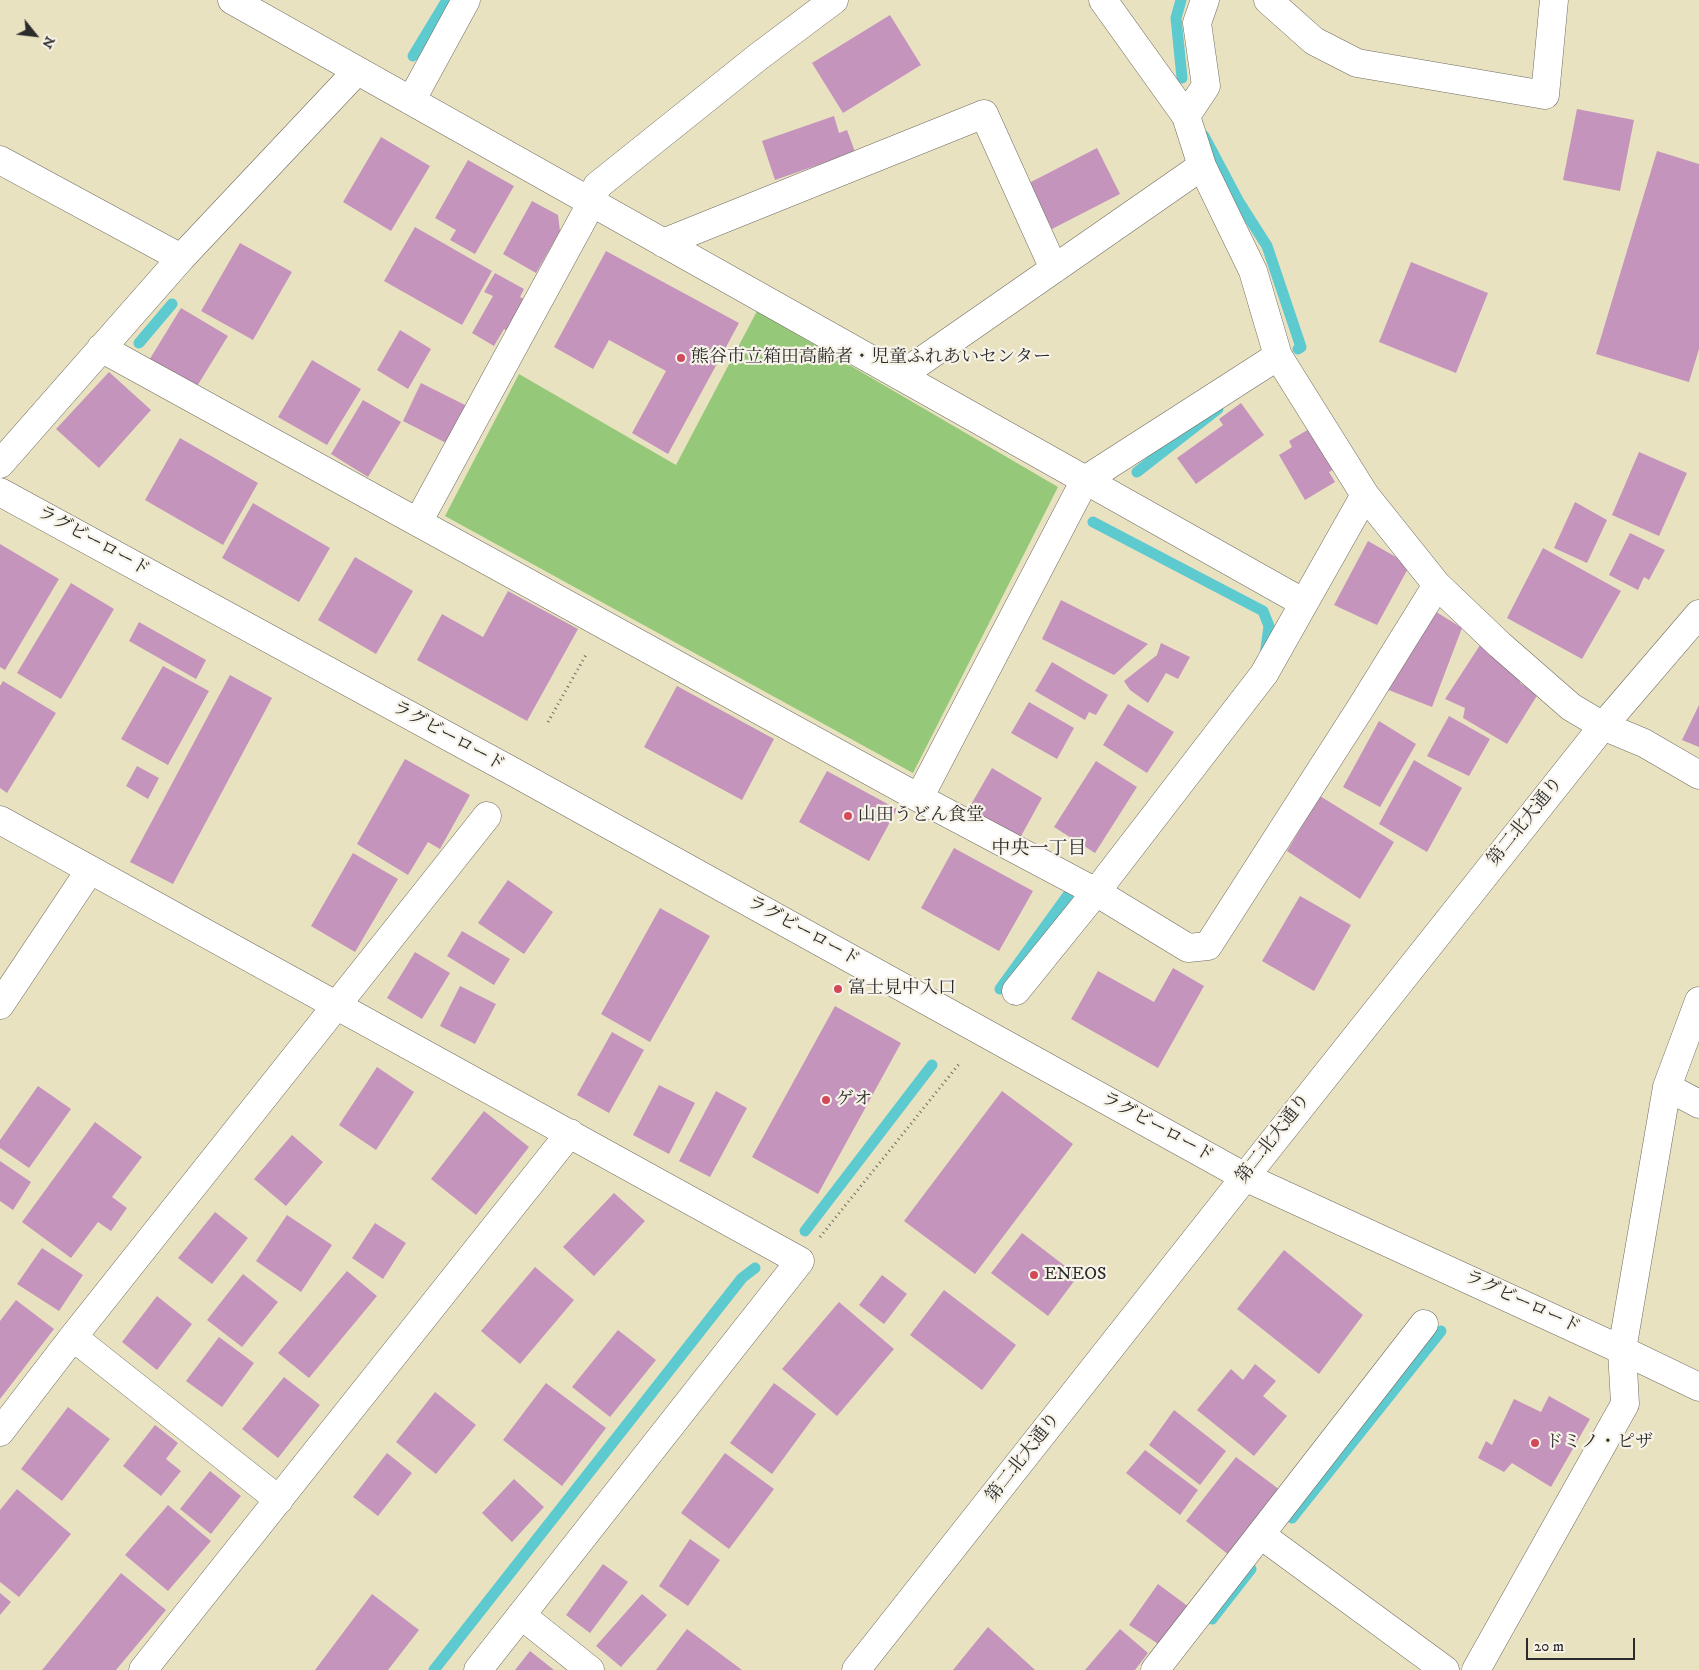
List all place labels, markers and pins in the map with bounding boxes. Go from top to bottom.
place label: 熊谷市立箱田高齢者・児童ふれあいセンター [691,347,1051,369]
marker: 熊谷市立箱田高齢者・児童ふれあいセンター [675,352,687,364]
place label: 山田うどん食堂 [858,805,984,827]
marker: 山田うどん食堂 [842,810,854,822]
place label: 富士見中入口 [848,978,956,1000]
marker: 富士見中入口 [832,983,844,995]
place label: ゲオ [836,1089,872,1111]
marker: ゲオ [820,1094,832,1106]
place label: ENEOS [1044,1264,1106,1286]
marker: ENEOS [1028,1269,1040,1281]
place label: ドミノ・ピザ [1545,1432,1653,1454]
marker: ドミノ・ピザ [1529,1437,1541,1449]

